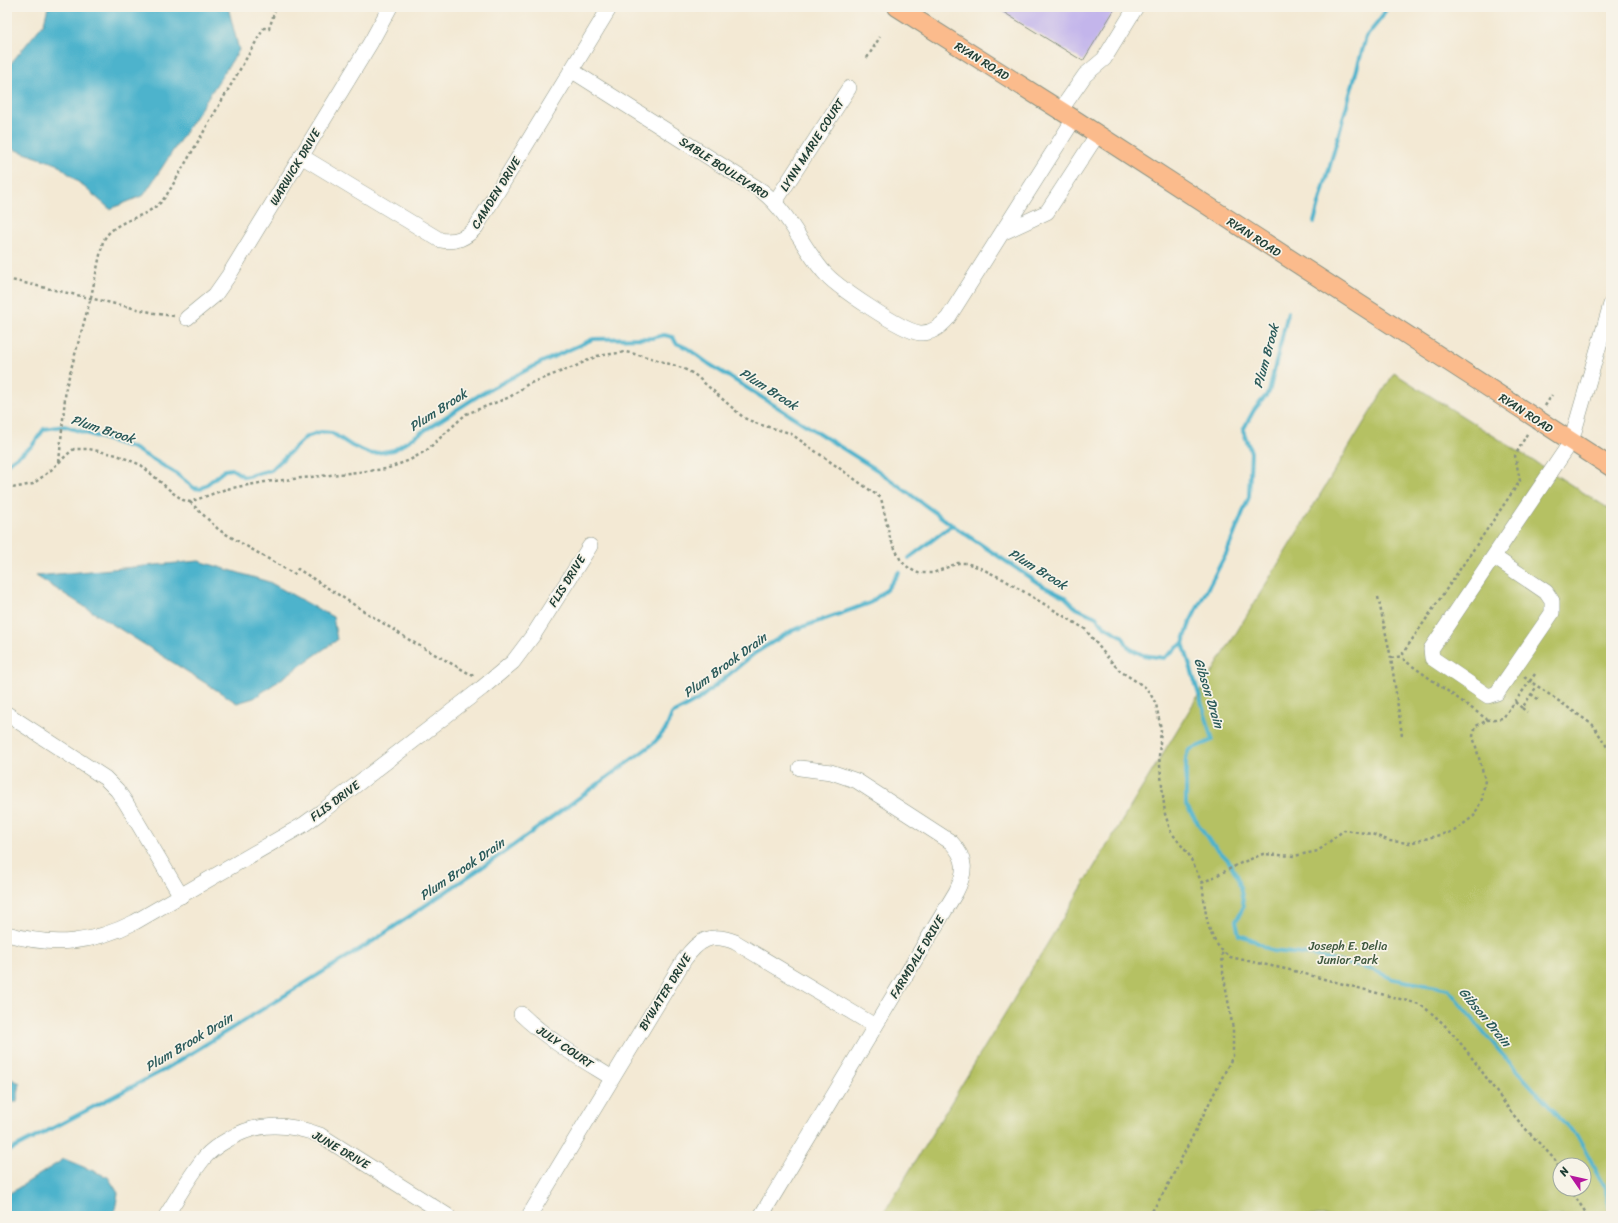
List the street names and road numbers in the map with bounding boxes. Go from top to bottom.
street label: RYAN ROAD [950,35,1015,87]
street label: LYNN MARIE COURT [774,93,851,196]
street label: WARWICK DRIVE [263,123,327,210]
street label: SABLE BOULEVARD [675,131,774,206]
street label: CAMDEN DRIVE [465,151,528,234]
street label: RYAN ROAD [1222,211,1286,263]
street label: RYAN ROAD [1494,387,1558,439]
street label: FLIS DRIVE [542,549,592,612]
street label: FLIS DRIVE [305,774,366,827]
street label: FARMDALE DRIVE [883,910,951,1003]
street label: BYWATER DRIVE [633,948,698,1035]
street label: JULY COURT [531,1019,599,1075]
street label: JUNE DRIVE [307,1124,375,1176]

